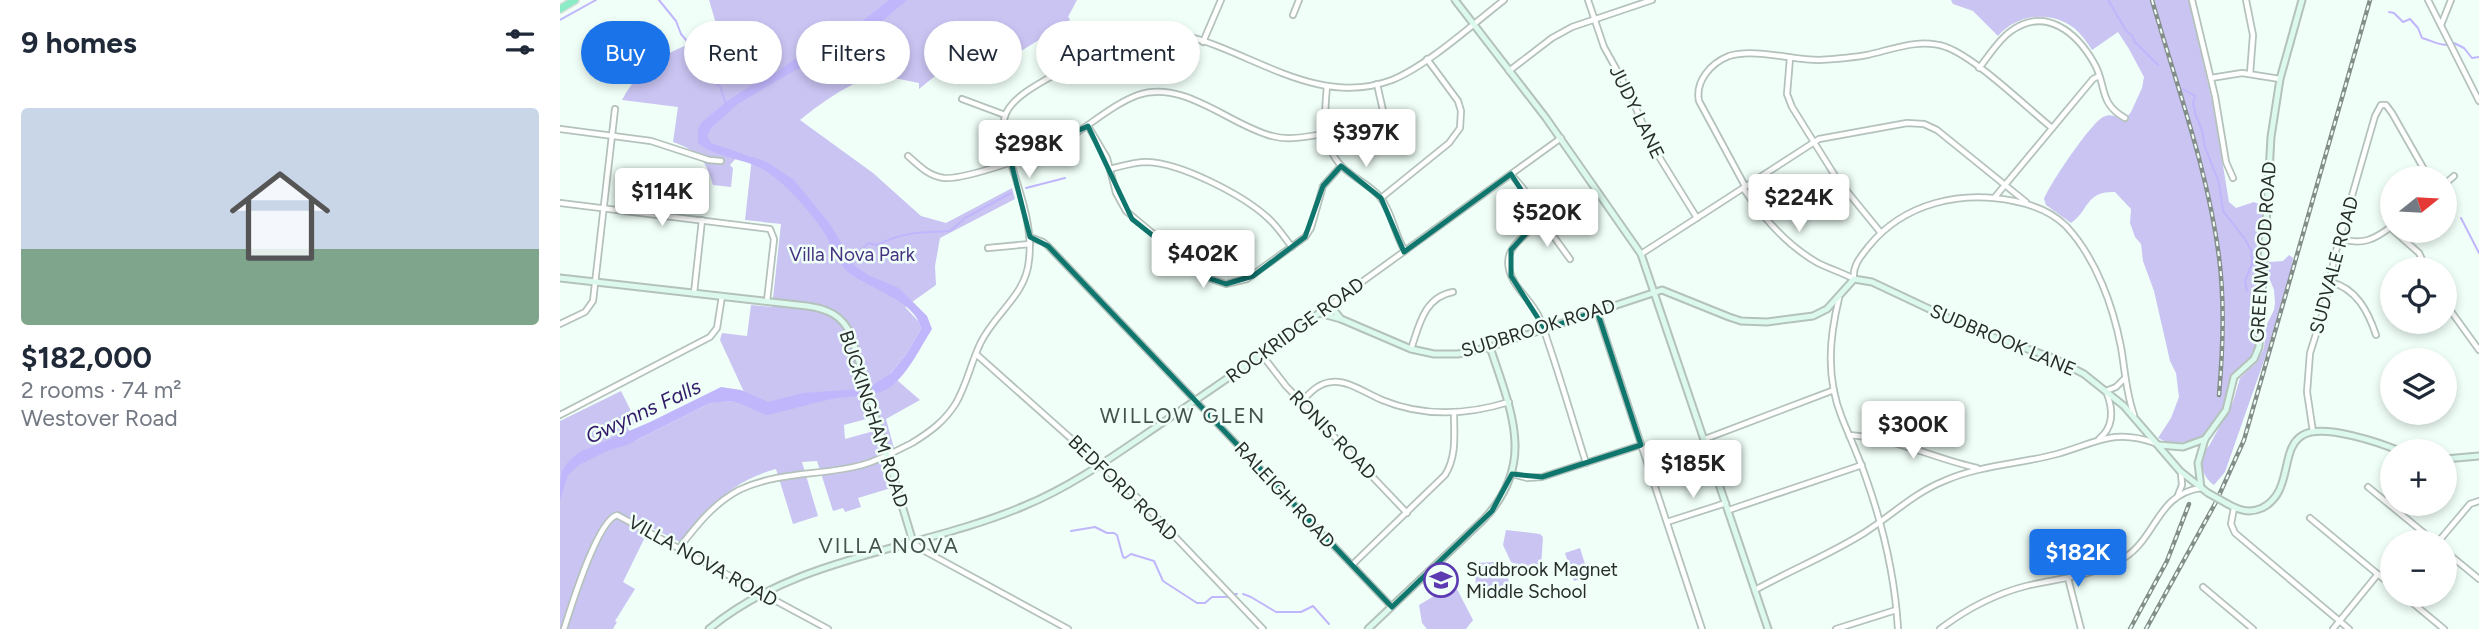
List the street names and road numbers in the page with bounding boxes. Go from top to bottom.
street label: JUDY LANE [1605,62,1669,162]
street label: GREENWOOD ROAD [2245,161,2281,343]
street label: SUDVALE ROAD [2305,194,2363,336]
street label: ROCKRIDGE ROAD [1221,272,1369,388]
street label: SUDBROOK ROAD [1458,294,1618,362]
street label: SUDBROOK LANE [1927,299,2079,381]
street label: BUCKINGHAM ROAD [834,327,914,511]
street label: RONIS ROAD [1285,385,1381,485]
street label: BEDFORD ROAD [1063,430,1183,546]
street label: RALEIGH ROAD [1230,437,1340,553]
street label: VILLA NOVA ROAD [624,510,782,612]

